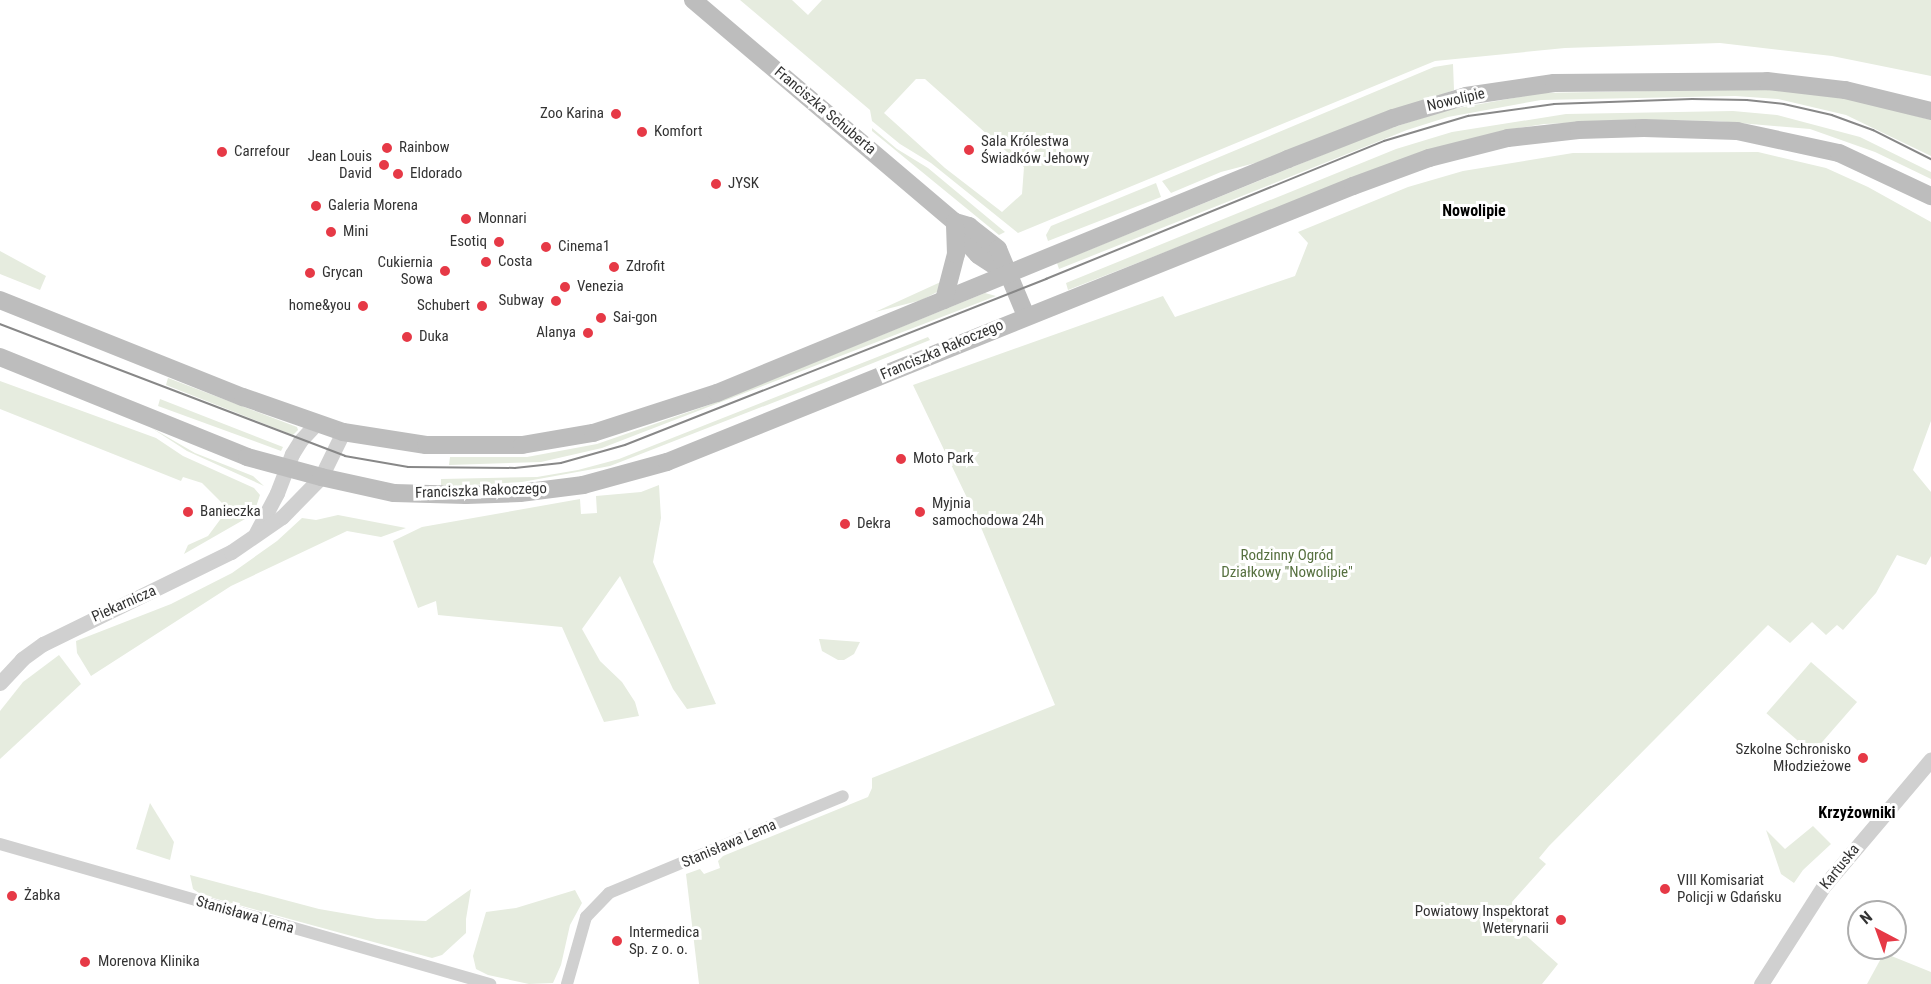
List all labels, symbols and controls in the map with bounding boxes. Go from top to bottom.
street label: Franciszka Schuberta [771,63,879,159]
street label: Nowolipie [1425,85,1487,115]
place label: Zoo Karina [540,105,604,123]
marker: Zoo Karina [609,107,623,121]
place label: Komfort [654,123,702,141]
marker: Komfort [635,125,649,139]
place label: Sala Królestwa Świadków Jehowy [981,132,1089,167]
place label: Rainbow [399,139,450,157]
marker: Rainbow [380,141,394,155]
place label: Carrefour [234,143,290,161]
marker: Sala Królestwa Świadków Jehowy [962,143,976,157]
marker: Carrefour [215,145,229,159]
place label: Jean Louis David [308,147,372,182]
marker: Jean Louis David [377,158,391,172]
place label: Eldorado [410,165,462,183]
marker: Eldorado [391,167,405,181]
place label: JYSK [728,175,759,193]
marker: JYSK [709,177,723,191]
place label: Galeria Morena [328,197,418,215]
marker: Galeria Morena [309,199,323,213]
district label: Nowolipie [1442,201,1506,221]
place label: Monnari [478,210,527,228]
marker: Monnari [459,212,473,226]
place label: Mini [343,223,368,241]
marker: Mini [324,225,338,239]
place label: Esotiq [450,233,487,251]
marker: Esotiq [492,235,506,249]
place label: Cinema1 [558,238,610,256]
marker: Cinema1 [539,240,553,254]
place label: Cukiernia Sowa [378,253,433,288]
place label: Costa [498,253,532,271]
marker: Costa [479,255,493,269]
place label: Zdrofit [626,258,665,276]
marker: Zdrofit [607,260,621,274]
place label: Grycan [322,264,363,282]
marker: Cukiernia Sowa [438,264,452,278]
marker: Grycan [303,266,317,280]
place label: Venezia [577,278,624,296]
marker: Venezia [558,280,572,294]
place label: Subway [499,292,544,310]
marker: Subway [549,294,563,308]
place label: home&you [289,297,351,315]
place label: Schubert [417,297,470,315]
marker: home&you [356,299,370,313]
marker: Schubert [475,299,489,313]
place label: Sai-gon [613,309,657,327]
marker: Sai-gon [594,311,608,325]
street label: Franciszka Rakoczego [878,316,1006,384]
place label: Alanya [536,324,576,342]
marker: Alanya [581,326,595,340]
place label: Duka [419,328,449,346]
marker: Duka [400,330,414,344]
place label: Moto Park [913,450,974,468]
marker: Moto Park [894,452,908,466]
street label: Franciszka Rakoczego [415,480,547,502]
place label: Myjnia samochodowa 24h [932,494,1044,529]
place label: Banieczka [200,503,261,521]
marker: Banieczka [181,505,195,519]
marker: Myjnia samochodowa 24h [913,505,927,519]
place label: Dekra [857,515,891,533]
marker: Dekra [838,517,852,531]
park label: Rodzinny Ogród Działkowy "Nowolipie" [1221,546,1353,581]
street label: Piekarnicza [89,582,159,626]
place label: Szkolne Schronisko Młodzieżowe [1735,740,1851,775]
marker: Szkolne Schronisko Młodzieżowe [1856,751,1870,765]
district label: Krzyżowniki [1818,803,1896,823]
street label: Stanisława Lema [679,816,779,872]
street label: Kartuska [1816,841,1864,893]
place label: VIII Komisariat Policji w Gdańsku [1677,871,1782,906]
marker: VIII Komisariat Policji w Gdańsku [1658,882,1672,896]
place label: Żabka [24,887,60,905]
marker: Żabka [5,889,19,903]
street label: Stanisława Lema [194,892,296,938]
north arrow [1847,900,1907,960]
place label: Powiatowy Inspektorat Weterynarii [1415,902,1549,937]
text: N [1856,907,1876,928]
marker: Powiatowy Inspektorat Weterynarii [1554,913,1568,927]
place label: Intermedica Sp. z o. o. [629,923,699,958]
marker: Intermedica Sp. z o. o. [610,934,624,948]
marker: Morenova Klinika [76,953,94,971]
place label: Morenova Klinika [98,953,200,971]

